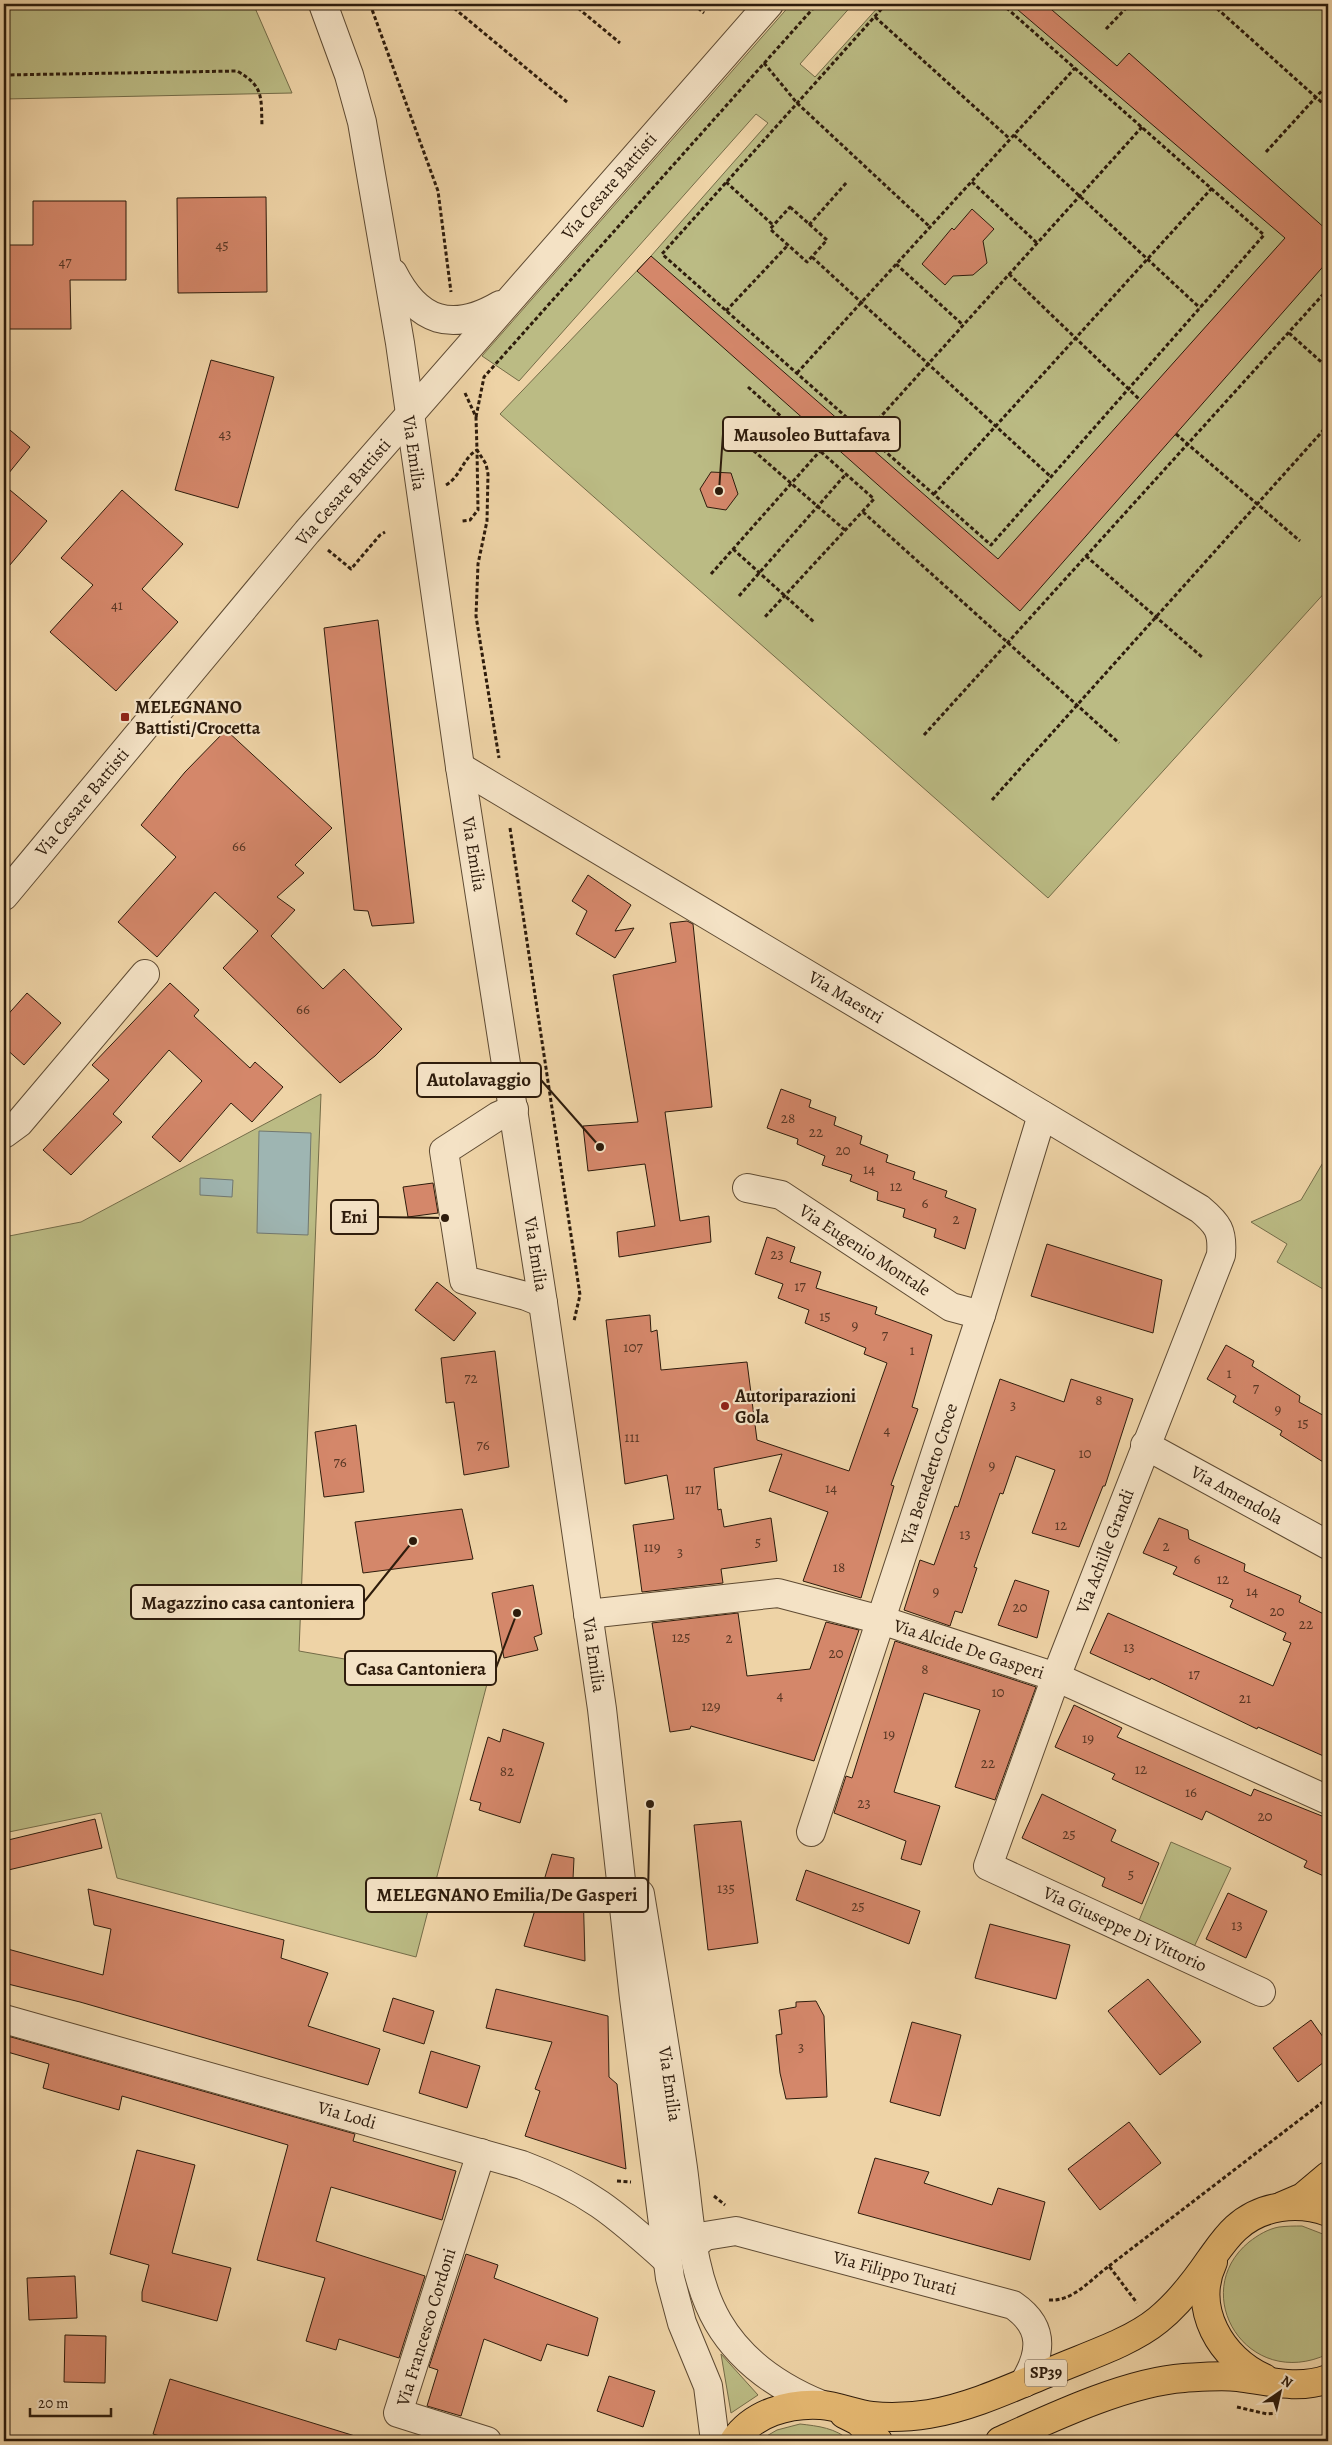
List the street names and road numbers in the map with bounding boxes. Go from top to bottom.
street label: Via Cesare Battisti [555,127,662,245]
street label: Via Emilia [397,413,431,493]
street label: Via Cesare Battisti [289,433,396,551]
street label: Via Cesare Battisti [29,743,134,862]
street label: Via Emilia [456,814,492,894]
street label: Via Maestri [803,965,888,1029]
street label: Via Eugenio Montale [794,1198,935,1302]
street label: Via Emilia [518,1214,554,1294]
street label: Via Benedetto Croce [894,1400,963,1549]
street label: Via Amendola [1186,1459,1288,1530]
street label: Via Achille Grandi [1070,1485,1140,1618]
street label: Via Alcide De Gasperi [890,1613,1047,1685]
street label: Via Emilia [577,1615,611,1695]
street label: Via Giuseppe Di Vittorio [1038,1880,1211,1978]
street label: Via Emilia [653,2044,687,2124]
street label: Via Lodi [314,2095,379,2135]
street label: Via Francesco Cordoni [390,2245,461,2410]
street label: Via Filippo Turati [829,2245,960,2301]
road number: SP39 [1025,2360,1067,2386]

